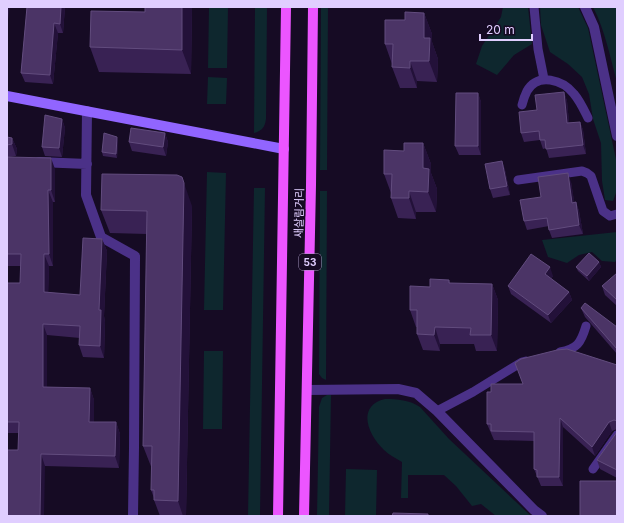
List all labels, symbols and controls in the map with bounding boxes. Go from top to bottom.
scale bar [480,16,532,42]
text: 20 m [486,22,515,37]
street label: 새살림거리 [292,188,306,238]
road number: 53 [299,254,321,270]

